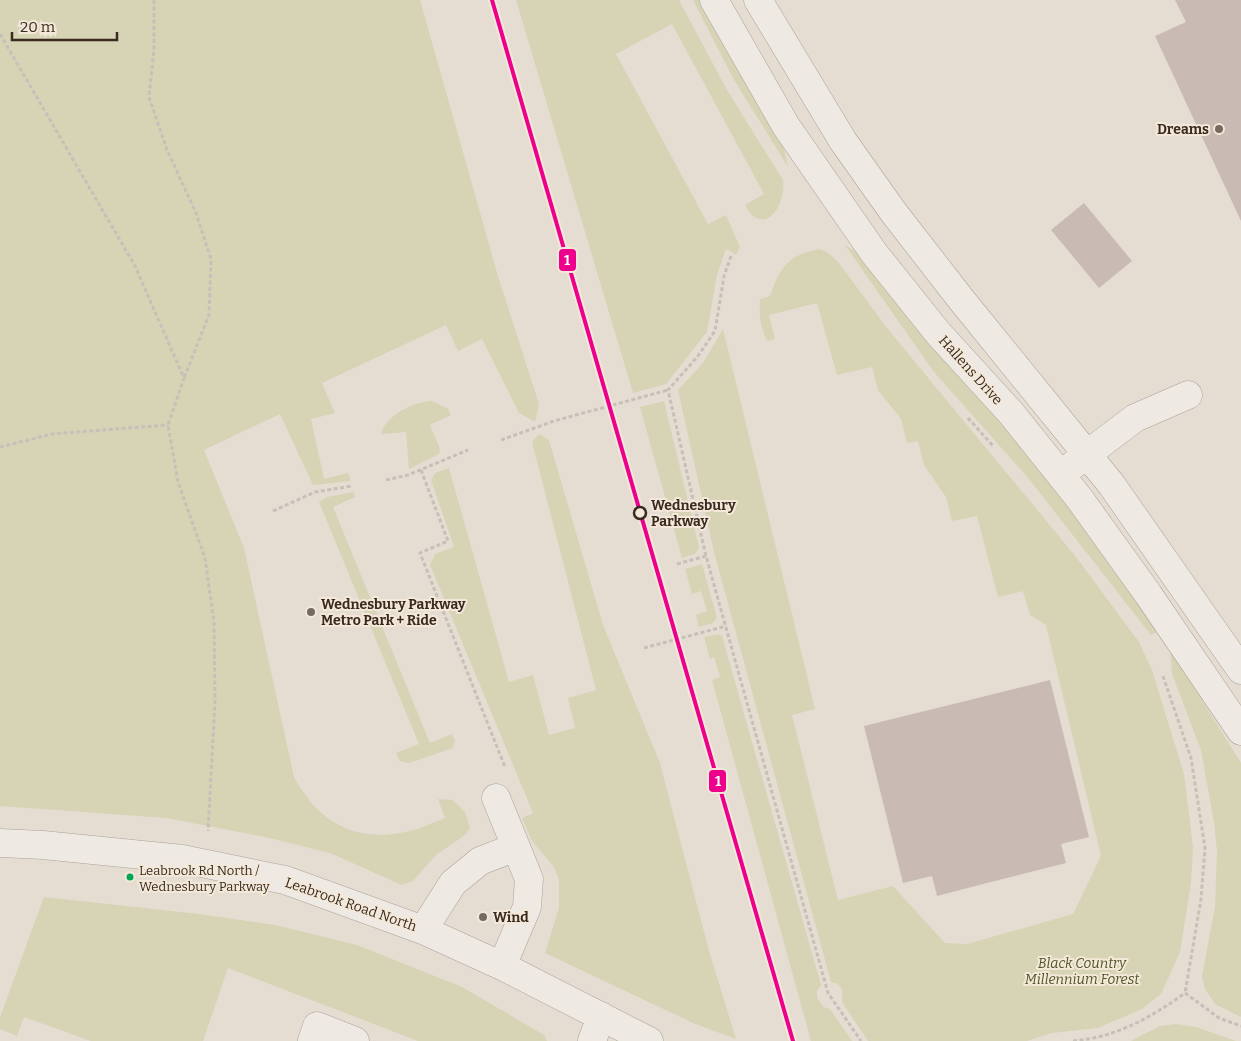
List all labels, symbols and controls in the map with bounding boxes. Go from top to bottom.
scale bar [12,10,118,42]
text: 20 m [20,18,56,36]
place label: Dreams [1157,121,1209,138]
marker: Dreams [1213,123,1225,135]
line badge: 1 [558,248,577,272]
text: 1 [564,252,570,269]
street label: Hallens Drive [935,332,1006,408]
place label: Wednesbury Parkway [651,497,736,530]
marker: Wednesbury Parkway [633,506,647,520]
place label: Wednesbury Parkway Metro Park + Ride [321,596,466,629]
marker: Wednesbury Parkway Metro Park + Ride [305,606,317,618]
line badge: 1 [708,769,727,793]
text: 1 [715,773,721,790]
place label: Leabrook Rd North / Wednesbury Parkway [139,863,270,894]
marker: Leabrook Rd North / Wednesbury Parkway [125,872,135,882]
street label: Leabrook Road North [283,874,419,935]
place label: Wind [493,909,529,926]
marker: Wind [477,911,489,923]
park label: Black Country Millennium Forest [1025,955,1140,988]

